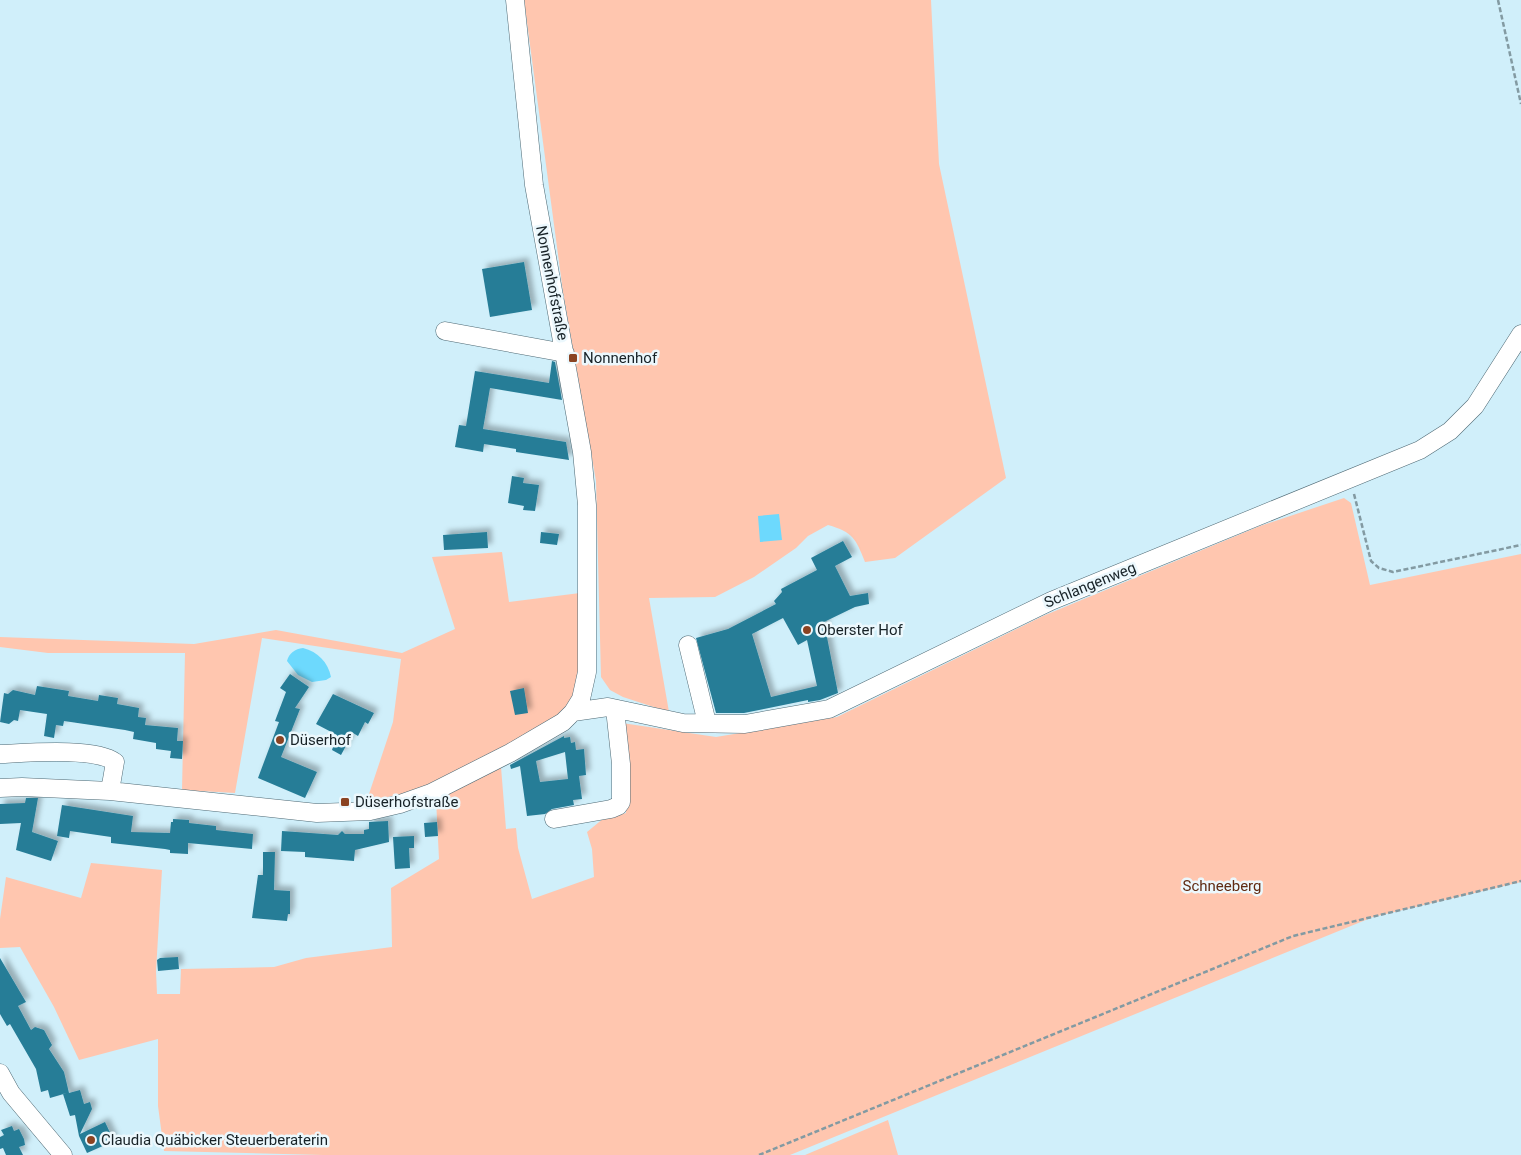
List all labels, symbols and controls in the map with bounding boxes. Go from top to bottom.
street label: Nonnenhofstraße [532,224,572,342]
place label: Nonnenhof [583,349,658,367]
marker: Nonnenhof [567,352,579,364]
street label: Schlangenweg [1041,558,1139,612]
place label: Oberster Hof [817,621,903,639]
marker: Oberster Hof [801,624,813,636]
place label: Düserhof [290,731,352,749]
marker: Düserhof [274,734,286,746]
place label: Düserhofstraße [355,793,458,811]
marker: Düserhofstraße [339,796,351,808]
park label: Schneeberg [1183,877,1261,895]
place label: Claudia Quäbicker Steuerberaterin [101,1131,328,1149]
marker: Claudia Quäbicker Steuerberaterin [85,1134,97,1146]

